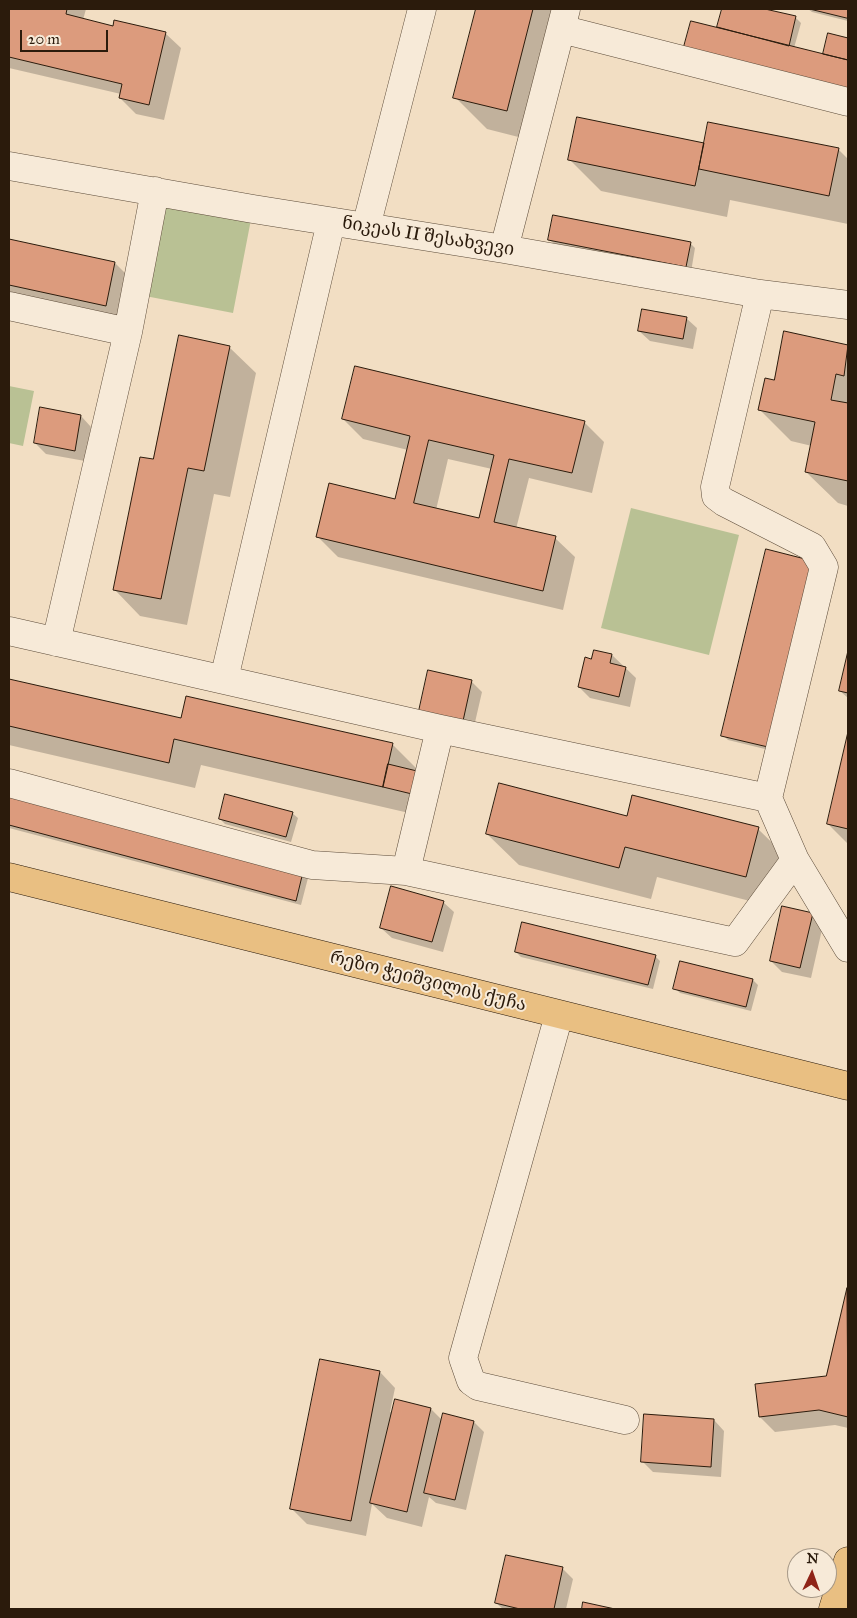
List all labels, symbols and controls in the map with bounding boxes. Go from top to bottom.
scale bar [22,20,110,52]
text: 20 m [28,30,60,48]
street label: ნიკეას II შესახვევი [340,213,516,261]
street label: რეზო ჭეიშვილის ქუჩა [328,947,528,1017]
north arrow [787,1548,837,1598]
text: N [806,1550,819,1567]

